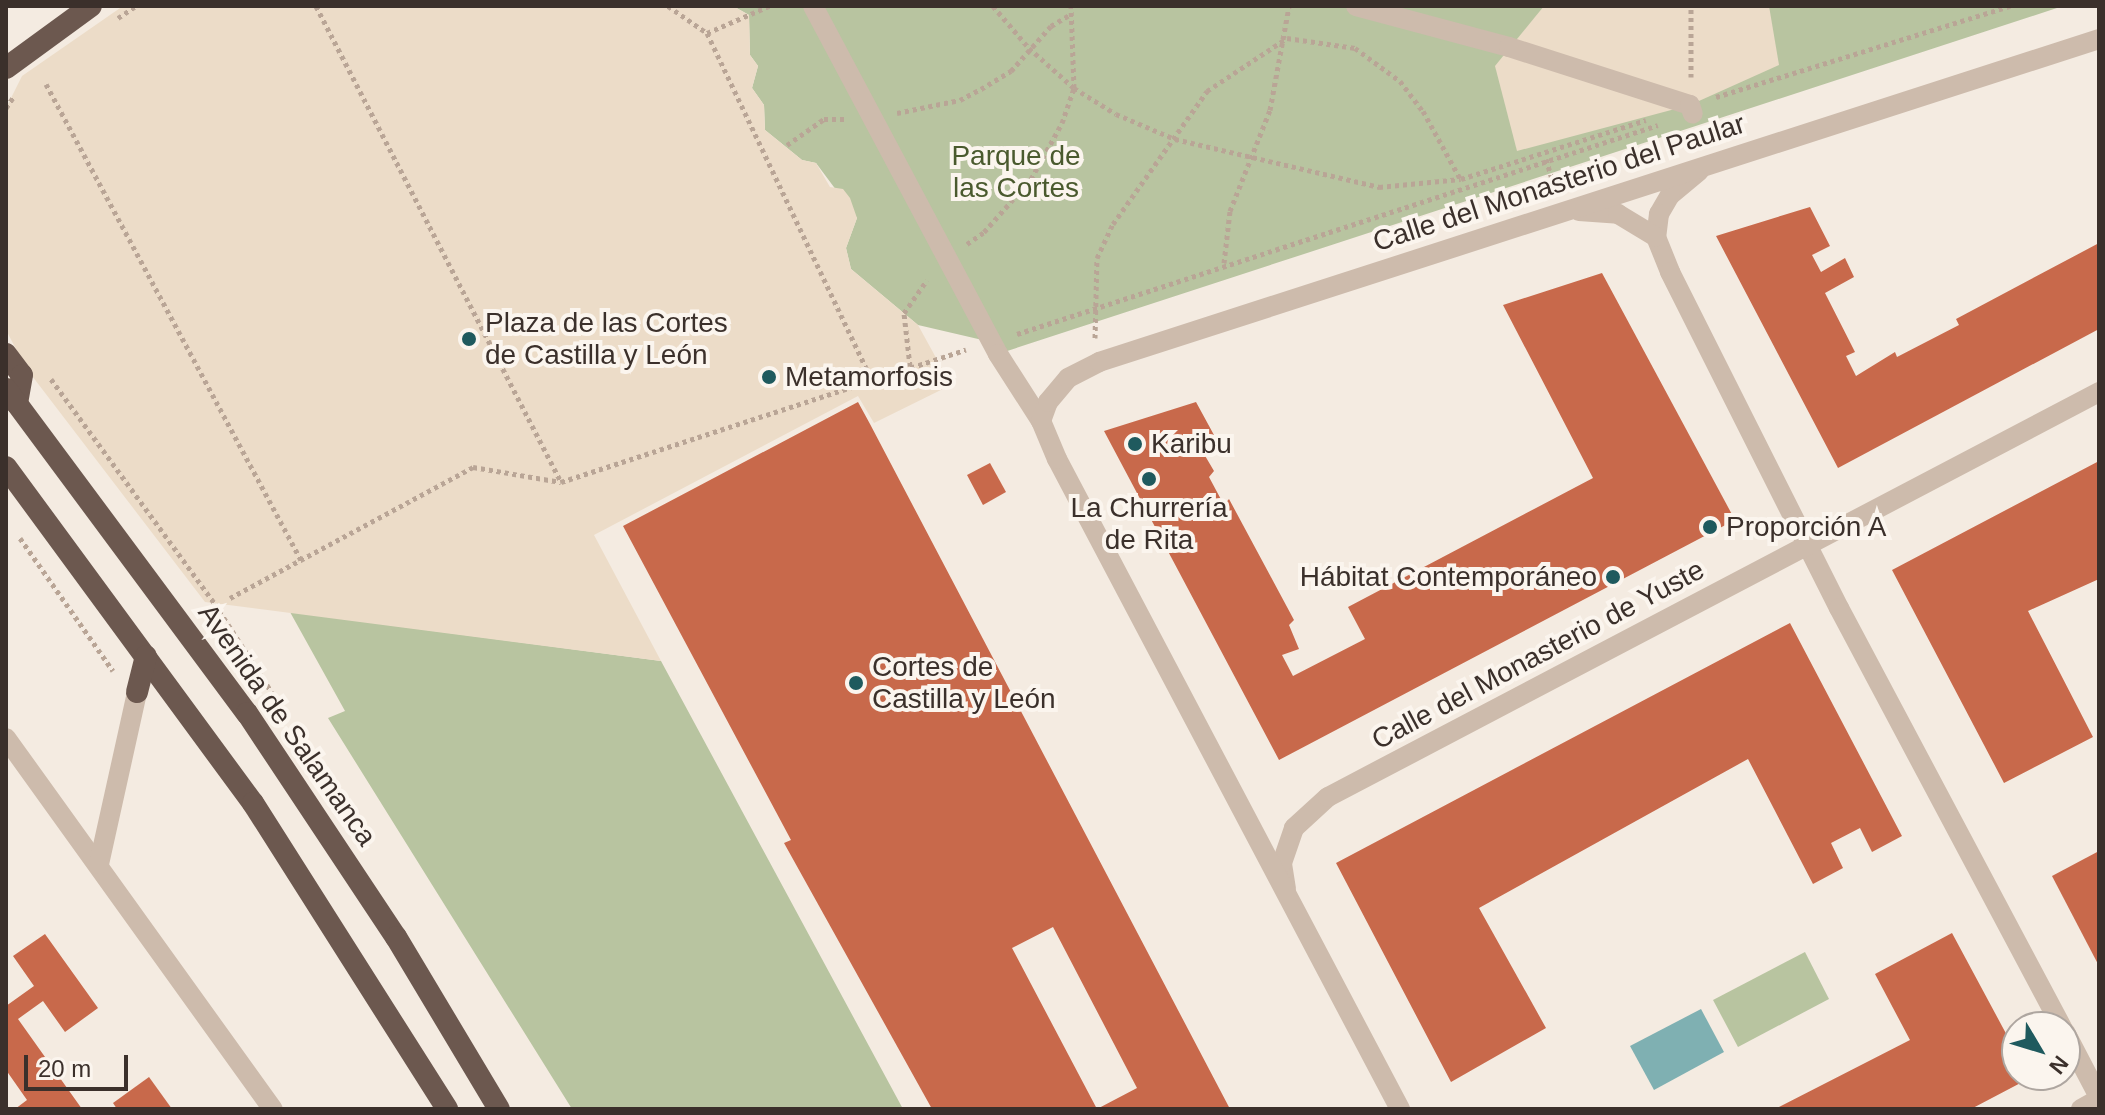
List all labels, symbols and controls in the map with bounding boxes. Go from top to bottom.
street label: Calle del Monasterio del Paular [1369,107,1749,259]
park label: Parque de las Cortes [951,139,1081,205]
place label: Plaza de las Cortes de Castilla y León [485,306,728,372]
marker: Plaza de las Cortes de Castilla y León [460,330,478,348]
place label: Metamorfosis [785,360,953,394]
marker: Metamorfosis [760,368,778,386]
place label: Karibu [1151,427,1232,461]
marker: Karibu [1126,435,1144,453]
marker: La Churrería de Rita [1140,470,1158,488]
place label: La Churrería de Rita [1070,491,1228,557]
place label: Proporción A [1726,510,1888,544]
marker: Proporción A [1701,518,1719,536]
street label: Calle del Monasterio de Yuste [1366,553,1710,757]
place label: Hábitat Contemporáneo [1300,560,1597,594]
marker: Hábitat Contemporáneo [1604,568,1622,586]
street label: Avenida de Salamanca [191,598,383,852]
place label: Cortes de Castilla y León [872,650,1056,716]
marker: Cortes de Castilla y León [847,674,865,692]
north arrow [2001,1011,2081,1091]
scale bar [28,1039,132,1089]
text: N [2044,1051,2073,1079]
text: 20 m [38,1055,91,1082]

